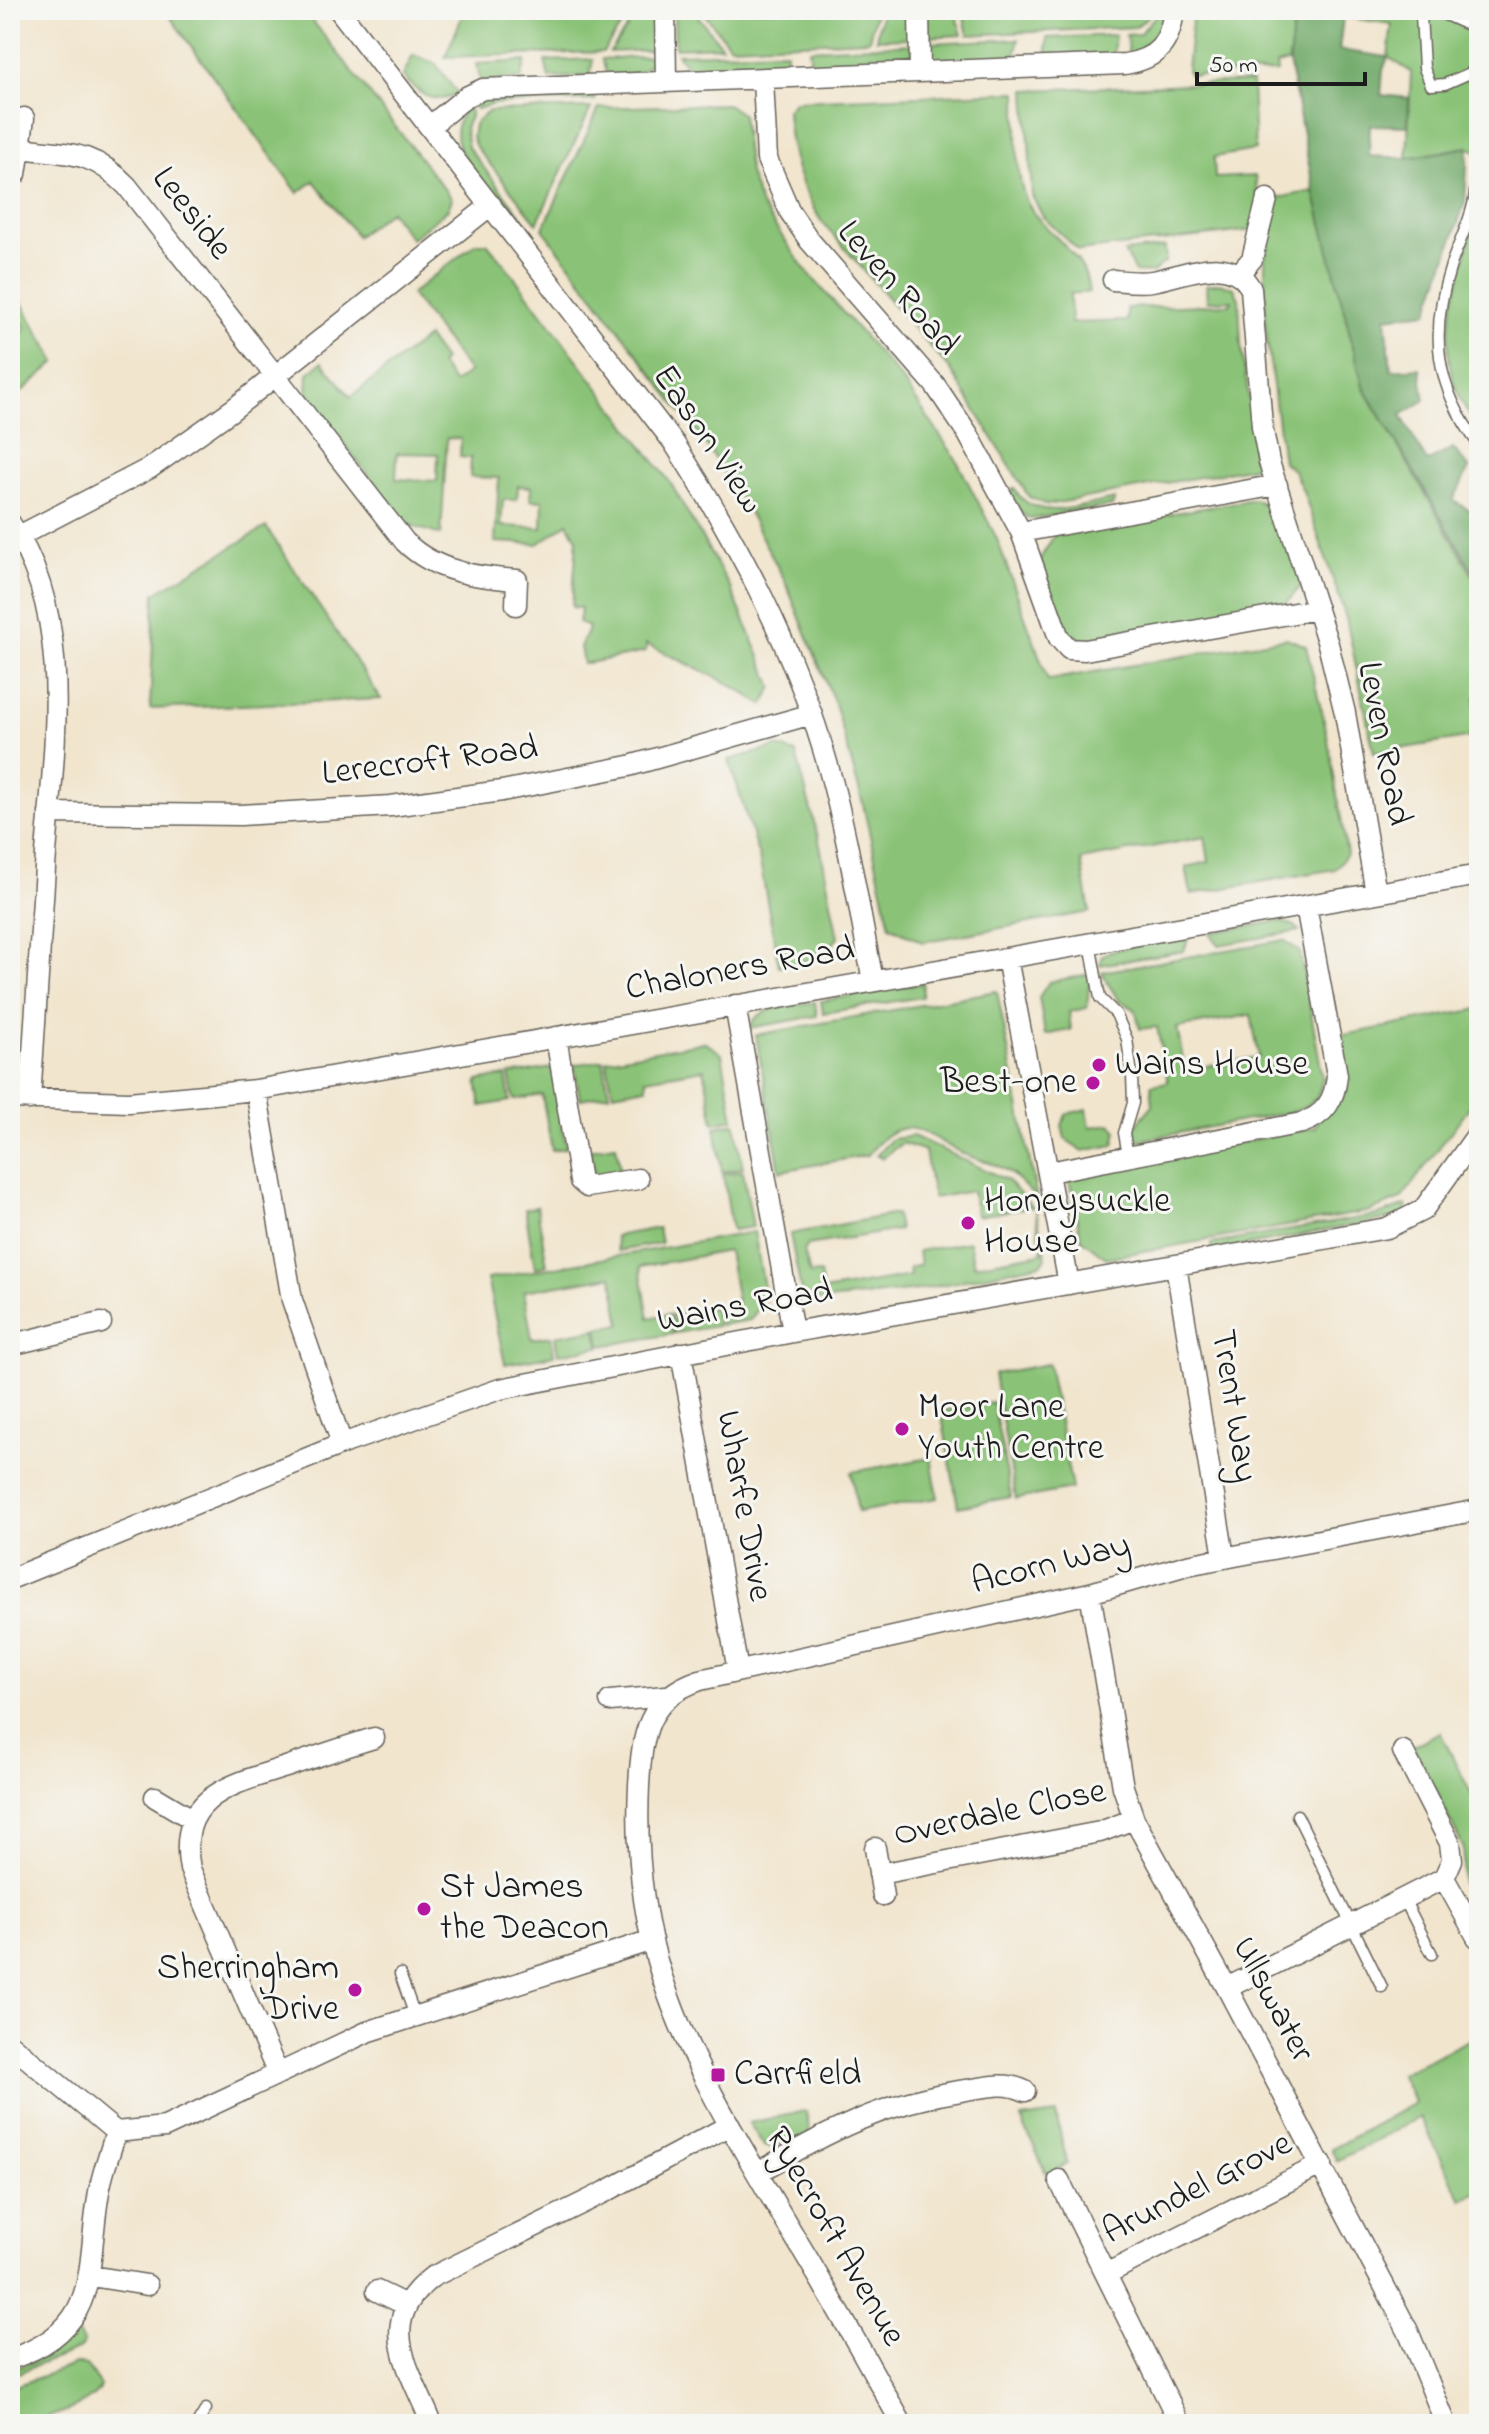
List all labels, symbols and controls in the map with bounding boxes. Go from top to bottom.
scale bar [1197,36,1365,86]
text: 50 m [1209,49,1258,84]
street label: Leeside [137,156,245,273]
street label: Leven Road [823,209,971,369]
street label: Eason View [637,355,777,525]
street label: Leven Road [1341,658,1425,830]
street label: Lerecroft Road [319,722,541,802]
street label: Chaloners Road [621,924,859,1016]
place label: Wains House [1115,1039,1309,1092]
marker: Wains House [1090,1056,1108,1074]
place label: Best-one [939,1057,1078,1110]
marker: Best-one [1084,1074,1102,1092]
place label: Honeysuckle House [984,1176,1171,1270]
marker: Honeysuckle House [959,1214,977,1232]
street label: Wains Road [653,1266,837,1348]
street label: Trent Way [1195,1326,1271,1486]
place label: Moor Lane Youth Centre [918,1382,1105,1476]
street label: Wharfe Drive [700,1407,786,1606]
marker: Moor Lane Youth Centre [893,1420,911,1438]
street label: Acorn Way [966,1520,1136,1610]
street label: Overdale Close [889,1765,1112,1862]
place label: St James the Deacon [440,1862,609,1956]
marker: St James the Deacon [415,1900,433,1918]
street label: Ullswater [1217,1928,1328,2073]
place label: Sherringham Drive [157,1943,340,2037]
marker: Sherringham Drive [346,1981,364,1999]
place label: Carrfield [734,2049,861,2102]
marker: Carrfield [709,2066,727,2084]
street label: Ryecroft Avenue [750,2117,919,2357]
street label: Arundel Grove [1094,2118,1303,2259]

